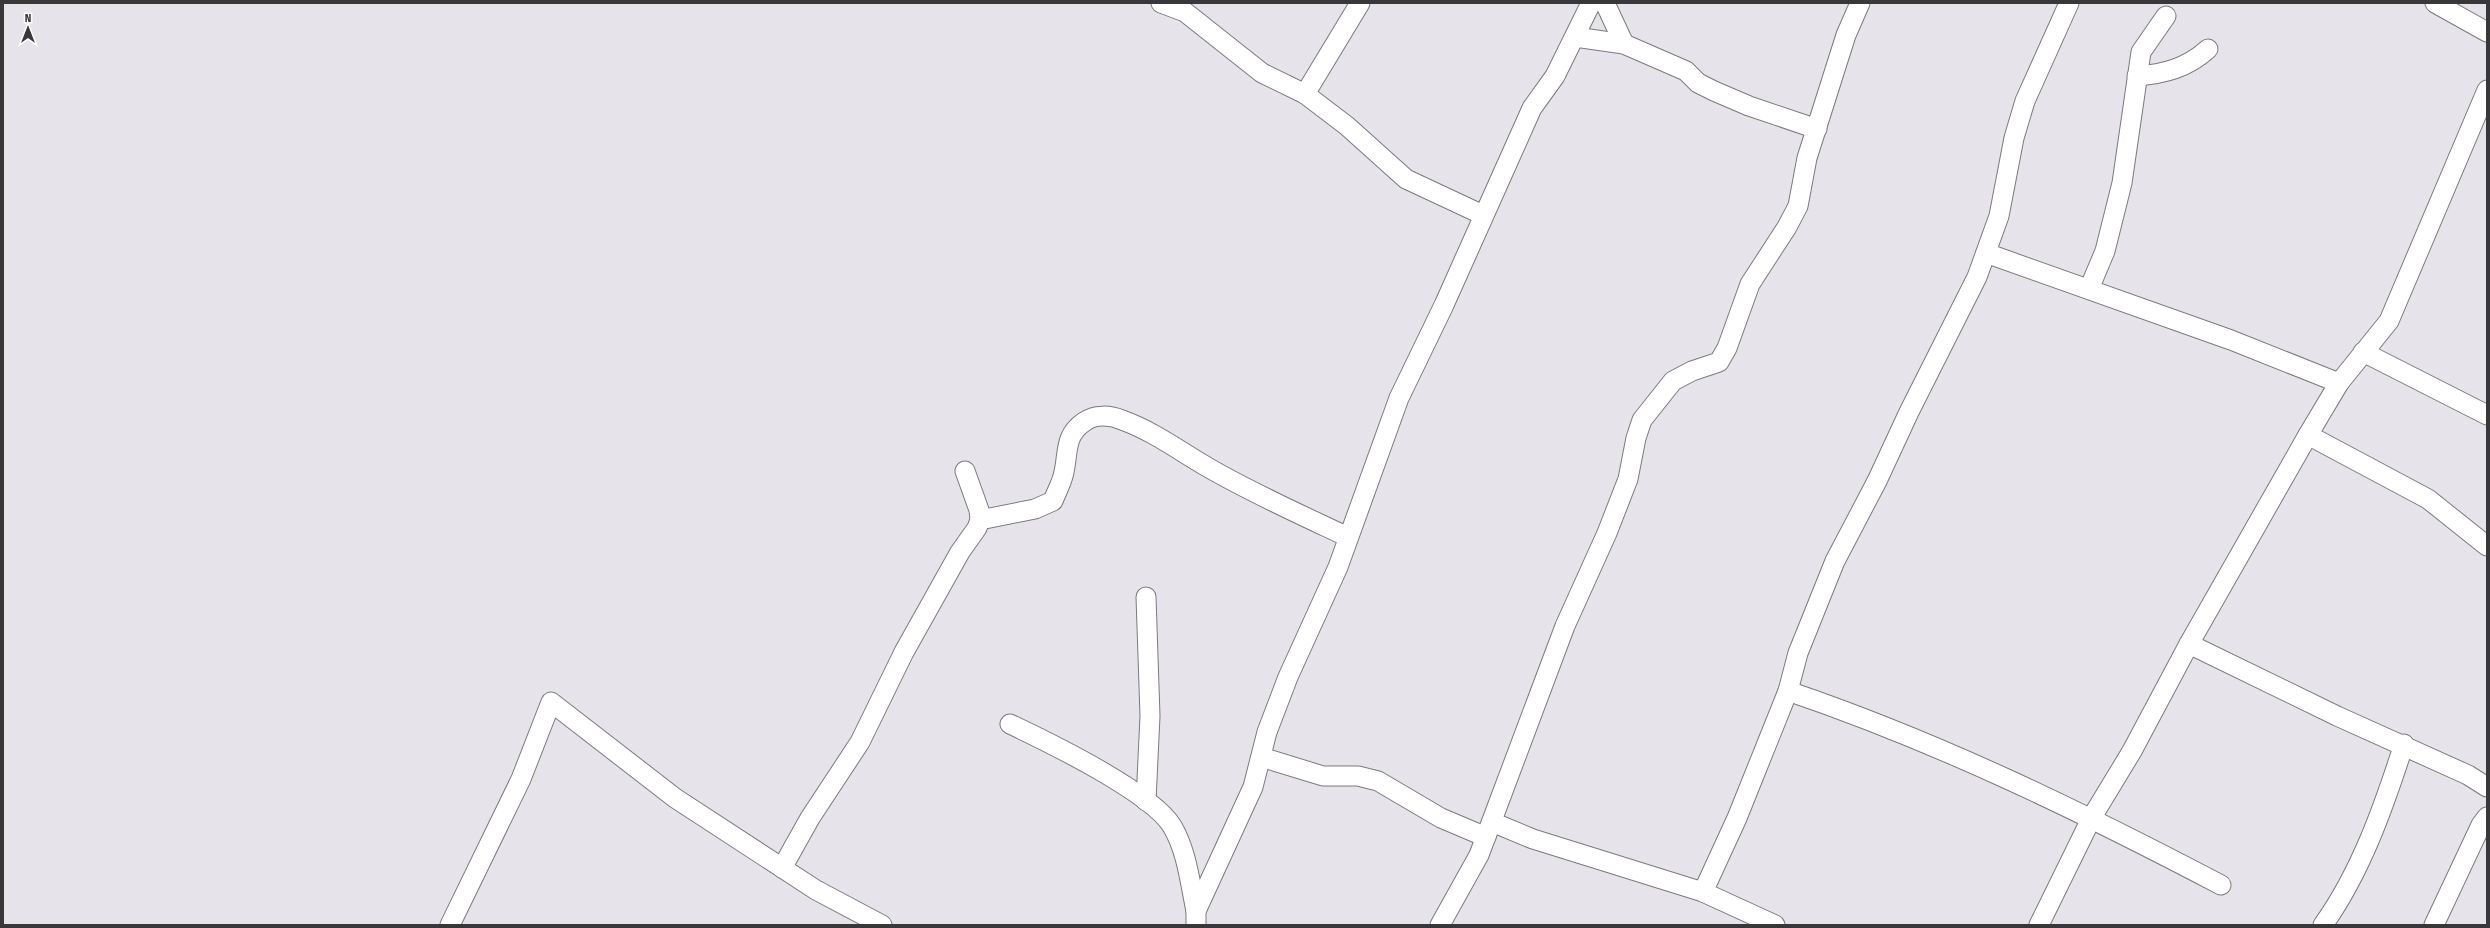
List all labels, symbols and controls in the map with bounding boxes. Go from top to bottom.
north arrow [8,8,48,48]
text: N [25,12,31,25]

